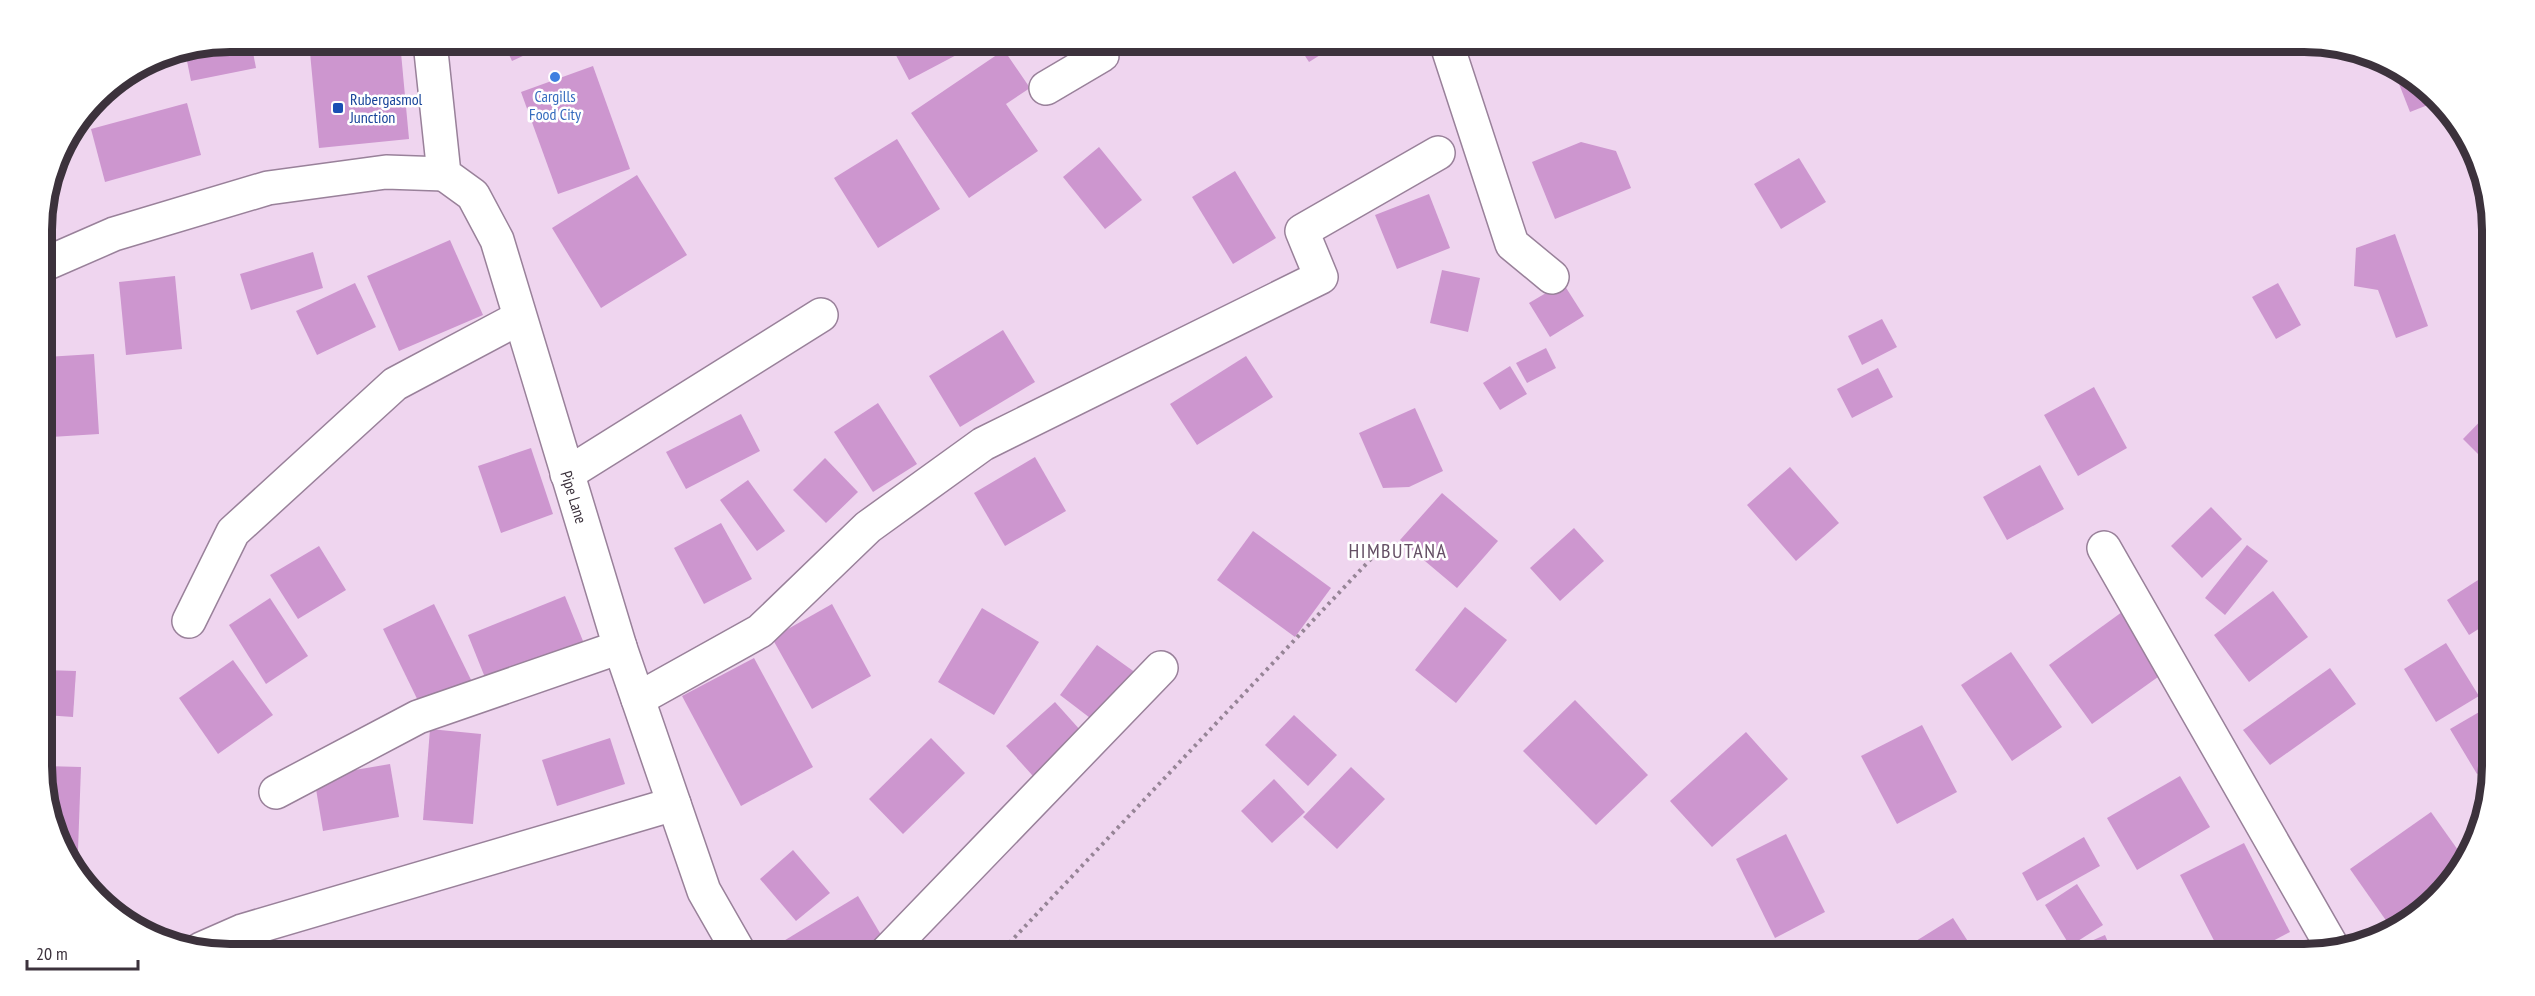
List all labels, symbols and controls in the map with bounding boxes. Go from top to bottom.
marker: Cargills Food City [548,70,562,84]
place label: Cargills Food City [529,86,581,124]
place label: Rubergasmol Junction [349,89,423,127]
marker: Rubergasmol Junction [331,101,345,115]
street label: Pipe Lane [557,468,591,526]
district label: HIMBUTANA [1349,538,1447,564]
scale bar [27,933,138,971]
text: 20 m [36,942,68,965]

